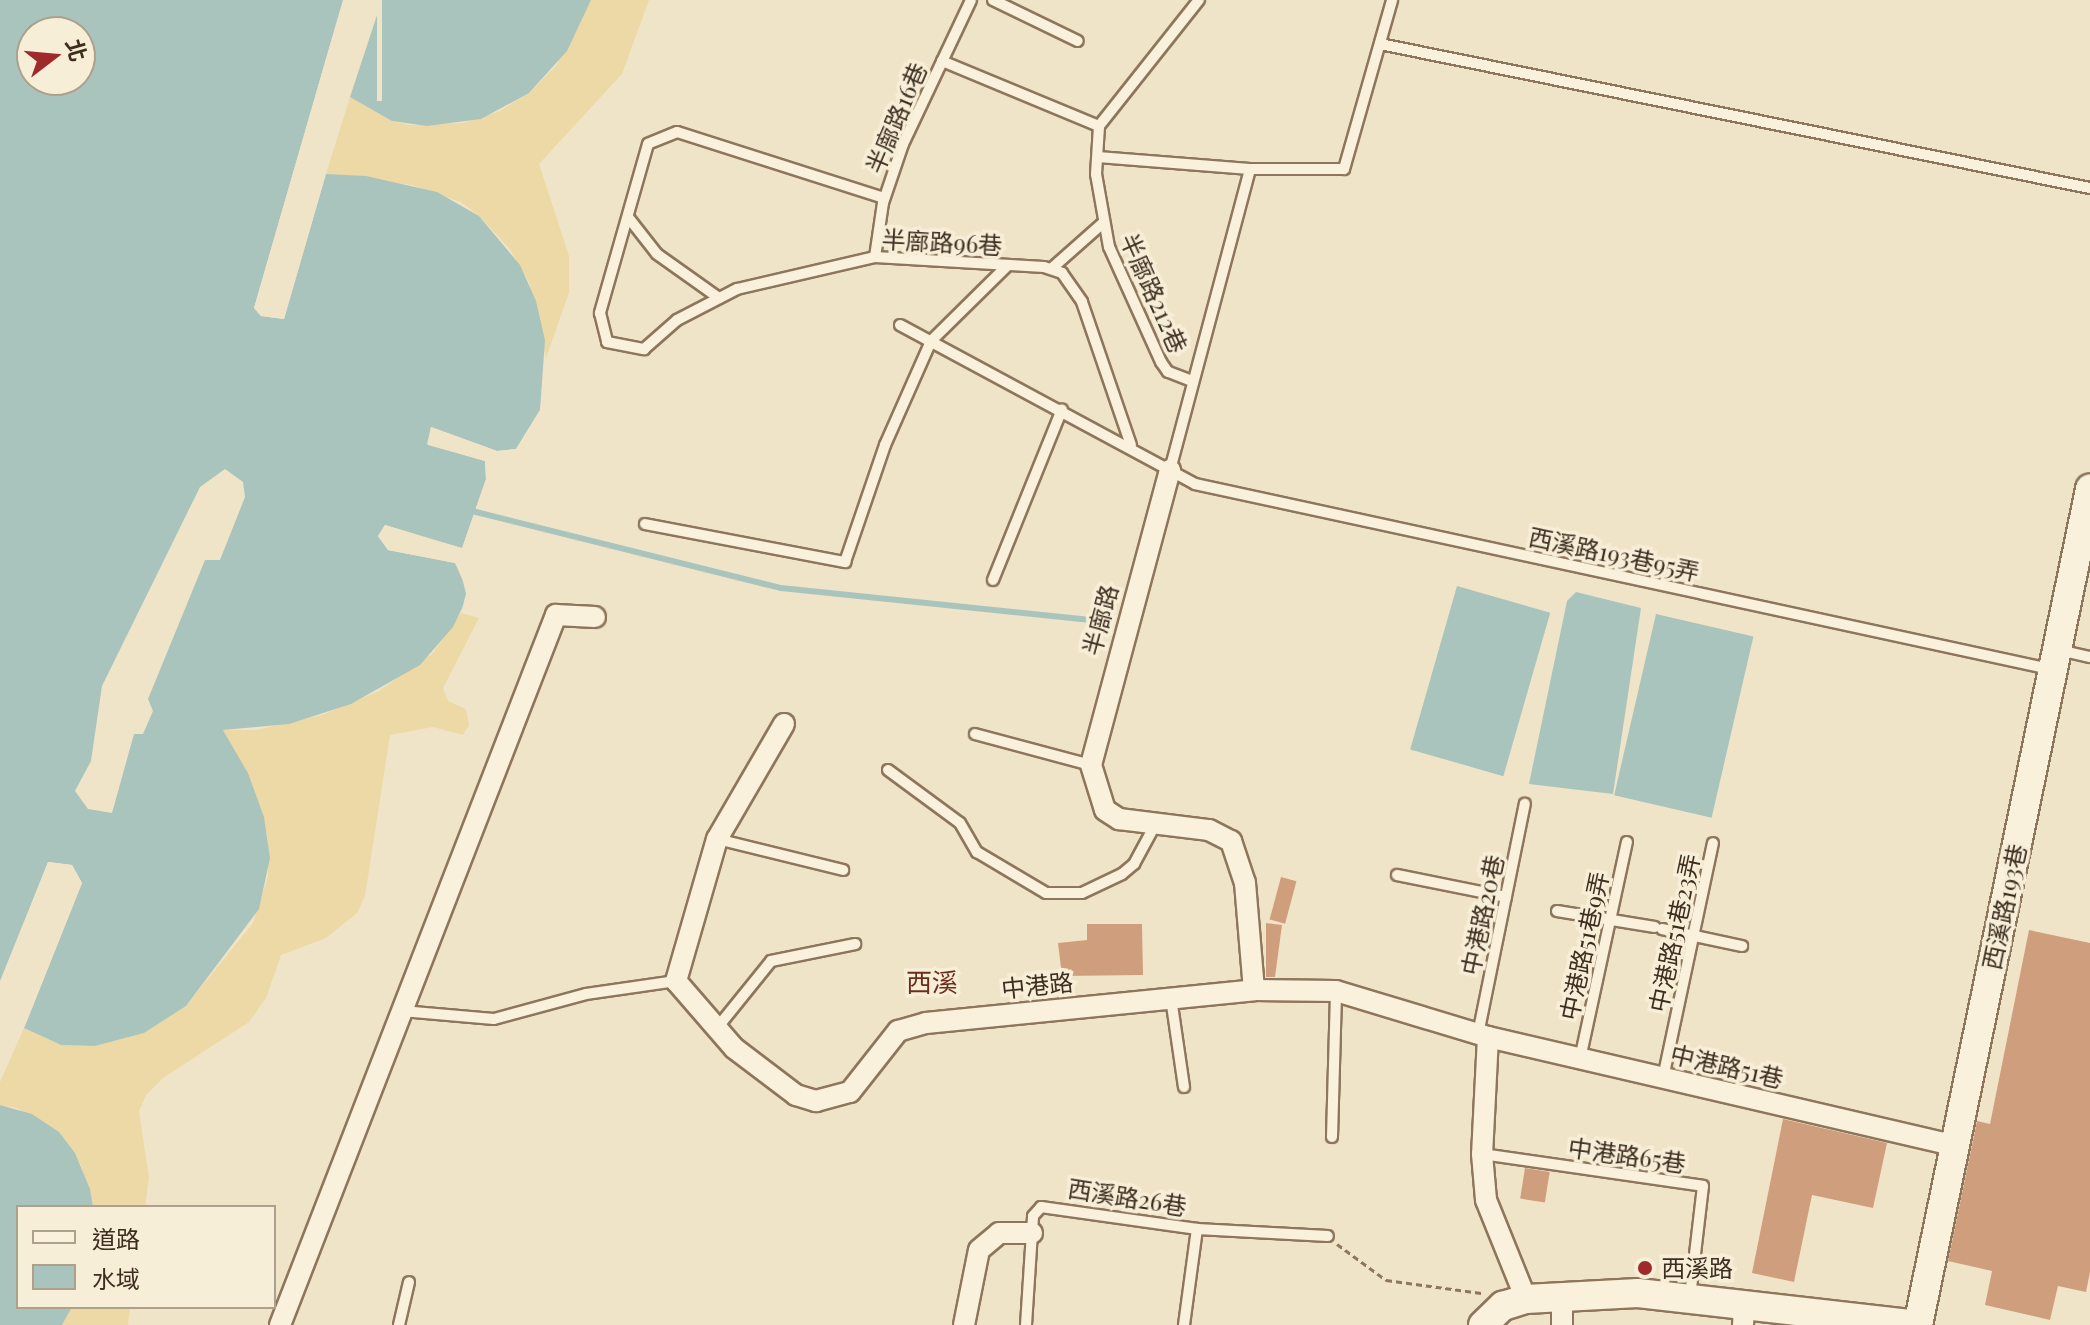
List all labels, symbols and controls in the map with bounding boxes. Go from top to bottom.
north arrow [16,16,96,96]
text: 北 [60,35,95,65]
street label: 半廍路16巷 [860,58,932,178]
street label: 半廍路96巷 [881,224,1003,260]
street label: 半廍路212巷 [1115,229,1193,357]
street label: 西溪路193巷95弄 [1526,522,1702,586]
street label: 半廍路 [1077,581,1123,659]
street label: 西溪路193巷 [1977,841,2031,973]
street label: 中港路51巷23弄 [1643,851,1705,1015]
street label: 中港路20巷 [1455,852,1509,978]
street label: 中港路51巷9弄 [1554,869,1614,1023]
district label: 西溪 [906,966,958,998]
street label: 中港路 [1000,967,1074,1003]
street label: 中港路51巷 [1668,1039,1786,1093]
street label: 中港路65巷 [1566,1133,1688,1177]
street label: 西溪路26巷 [1066,1173,1188,1221]
legend [16,1205,276,1309]
text: 道路 [92,1222,140,1254]
place label: 西溪路 [1661,1254,1733,1282]
marker: 西溪路 [1636,1259,1654,1277]
text: 水域 [92,1262,140,1294]

